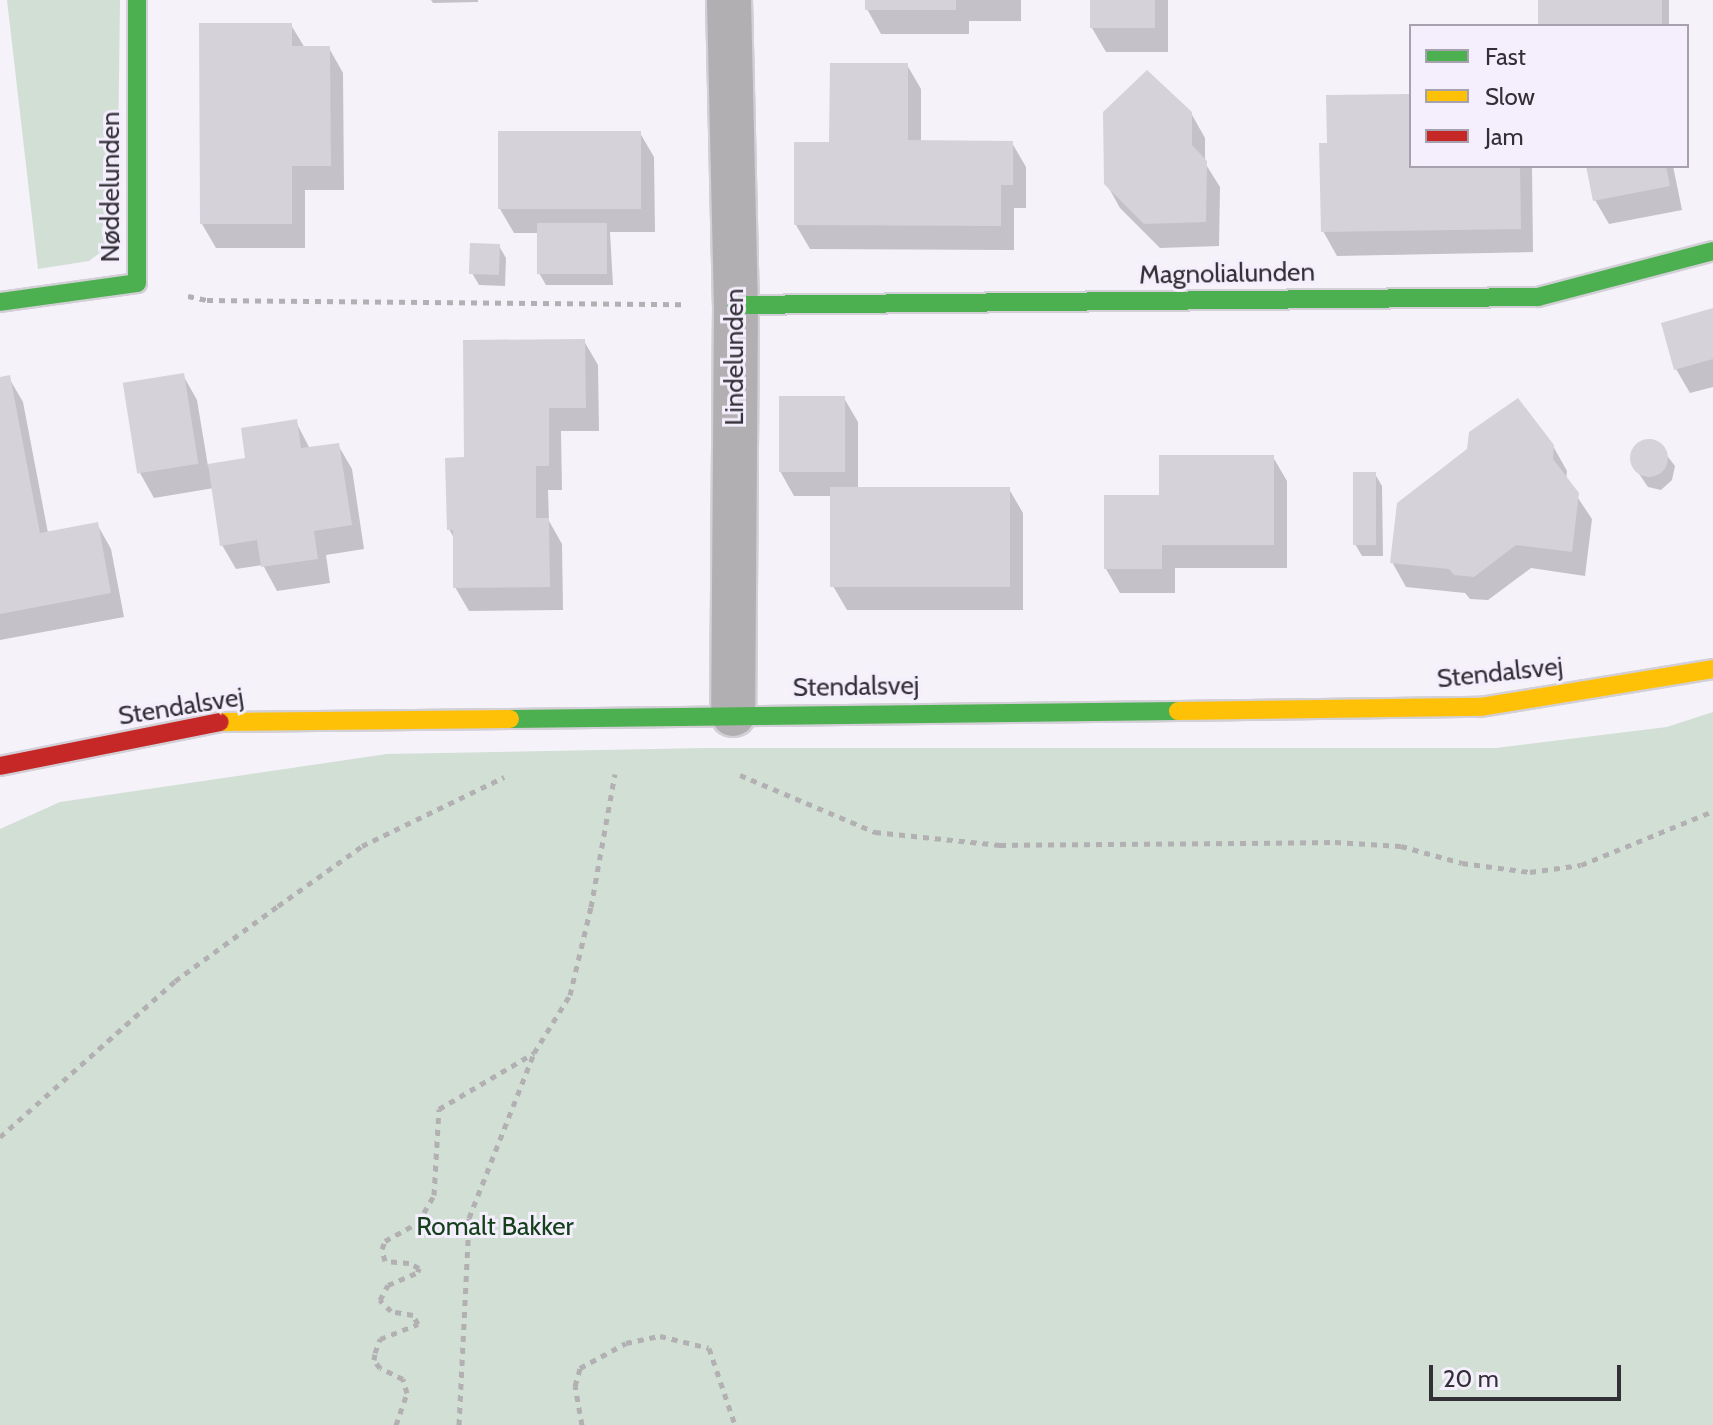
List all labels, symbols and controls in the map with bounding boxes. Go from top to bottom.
legend [1409,24,1689,168]
text: Fast [1485,42,1526,71]
text: Slow [1485,82,1535,111]
street label: Nøddelunden [95,112,127,262]
text: Jam [1485,122,1523,151]
street label: Magnolialunden [1139,257,1315,291]
street label: Lindelunden [719,288,751,426]
street label: Stendalsvej [1435,651,1565,695]
street label: Stendalsvej [792,670,920,704]
street label: Stendalsvej [116,682,246,732]
park label: Romalt Bakker [416,1211,574,1243]
scale bar [1433,1349,1625,1399]
text: 20 m [1443,1364,1499,1393]

